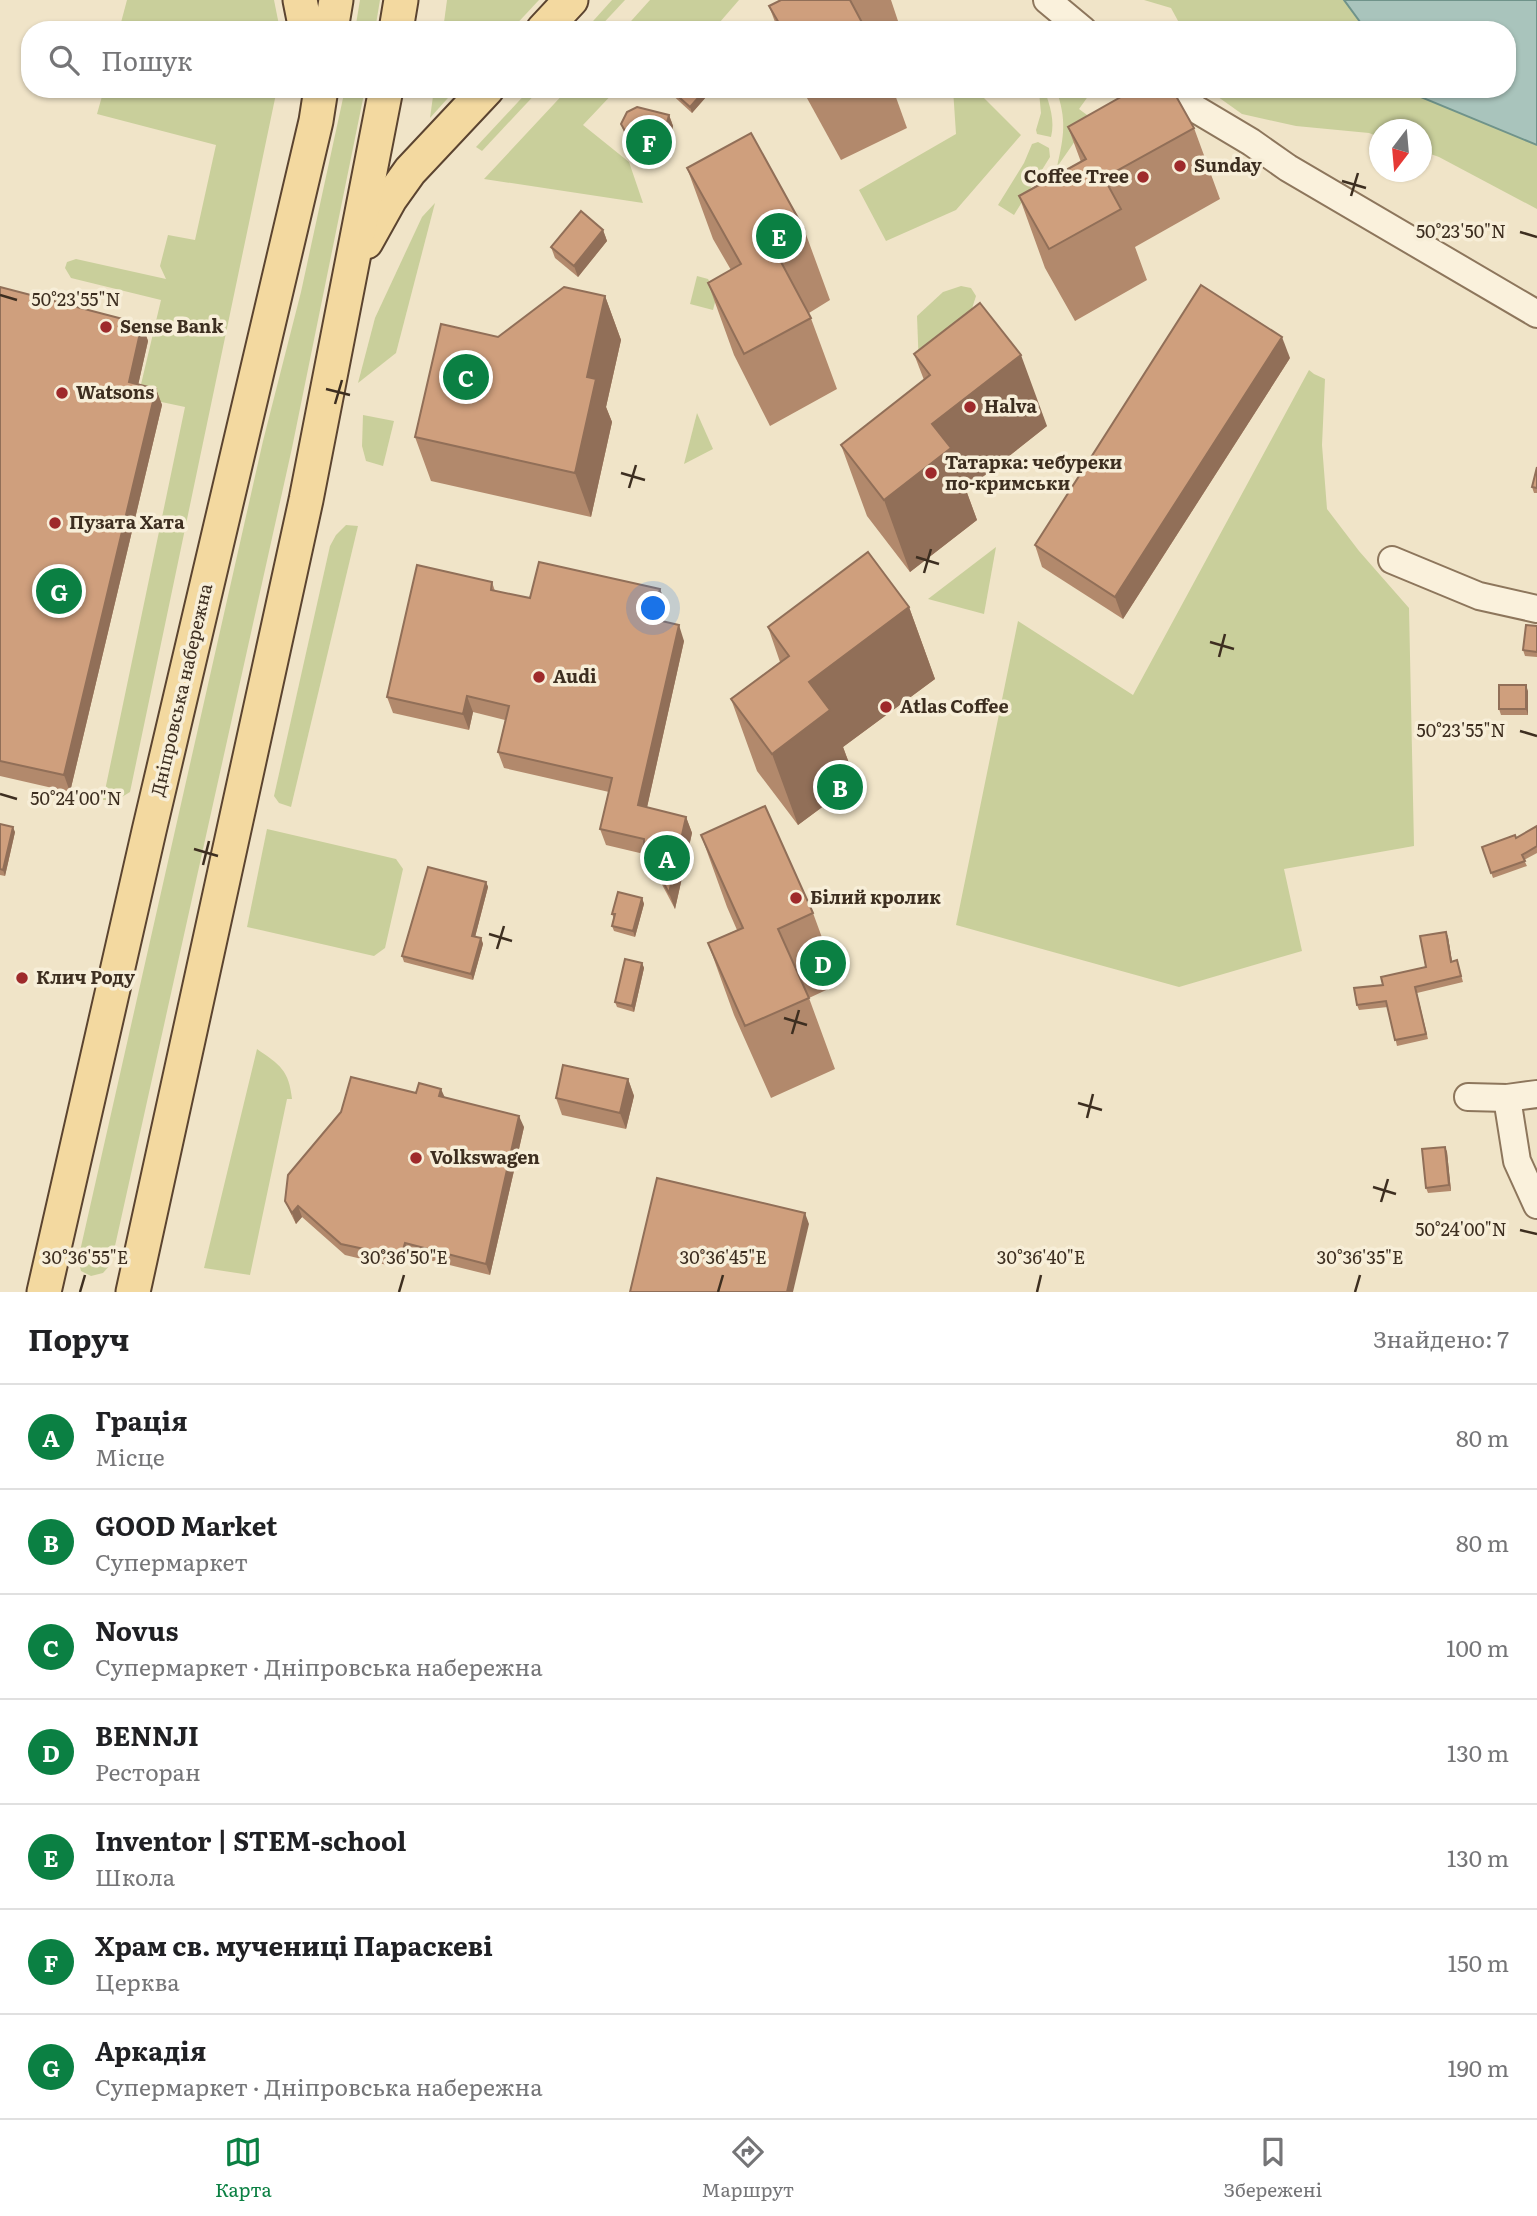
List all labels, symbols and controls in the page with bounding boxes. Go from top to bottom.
search box [21,21,1516,98]
text: Пошук [101,40,192,79]
icon: search [45,41,83,79]
pin: F [626,116,672,168]
north arrow [1369,119,1432,182]
place label: Sunday [1194,151,1262,178]
marker: Sunday [1172,158,1188,174]
place label: Coffee Tree [1024,162,1129,189]
marker: Coffee Tree [1135,169,1151,185]
pin: E [756,210,802,262]
text: 50°23'50"N [1416,217,1506,244]
text: 50°23'55"N [32,285,120,312]
place label: Sense Bank [120,312,224,339]
marker: Sense Bank [98,319,114,335]
pin: C [443,351,489,403]
place label: Watsons [76,378,154,405]
marker: Watsons [54,385,70,401]
place label: Halva [984,392,1037,419]
marker: Halva [962,399,978,415]
place label: Татарка: чебуреки по-кримськи [945,448,1123,496]
marker: Татарка: чебуреки по-кримськи [923,465,939,481]
place label: Пузата Хата [69,508,185,535]
marker: Пузата Хата [47,515,63,531]
pin: G [36,565,82,617]
street label: Дніпровська набережна [143,580,218,799]
your location [636,591,670,625]
place label: Audi [553,662,597,689]
marker: Audi [531,669,547,685]
place label: Atlas Coffee [900,692,1009,719]
marker: Atlas Coffee [878,699,894,715]
text: 50°23'55"N [1417,716,1505,743]
pin: B [817,761,863,813]
text: 50°24'00"N [30,784,122,811]
pin: A [644,832,690,884]
place label: Білий кролик [810,883,941,910]
marker: Білий кролик [788,890,804,906]
pin: D [800,937,846,989]
place label: Клич Роду [36,963,135,990]
marker: Клич Роду [14,970,30,986]
place label: Volkswagen [430,1143,540,1170]
marker: Volkswagen [408,1150,424,1166]
text: 50°24'00"N [1415,1215,1507,1242]
text: 30°36'55"E [42,1243,128,1270]
text: 30°36'50"E [360,1243,448,1270]
text: 30°36'45"E [679,1243,767,1270]
text: 30°36'40"E [997,1243,1085,1270]
text: 30°36'35"E [1317,1243,1403,1270]
text: Поруч [28,1316,129,1360]
text: Знайдено: 7 [1373,1321,1509,1355]
text: Грація [95,1400,188,1439]
text: A [42,1420,60,1454]
text: 80 m [1456,1420,1509,1454]
text: Місце [95,1439,165,1473]
text: GOOD Market [95,1505,278,1544]
text: B [43,1525,59,1559]
text: 80 m [1456,1525,1509,1559]
text: Супермаркет [95,1544,248,1578]
text: Novus [95,1610,178,1649]
text: C [43,1630,59,1664]
text: 100 m [1446,1630,1509,1664]
text: Супермаркет · Дніпровська набережна [95,1649,543,1683]
text: BENNJI [95,1715,199,1754]
text: D [42,1735,60,1769]
text: 130 m [1447,1735,1509,1769]
text: Ресторан [95,1754,201,1788]
text: Inventor | STEM-school [95,1820,407,1859]
text: E [43,1840,59,1874]
text: 130 m [1447,1840,1509,1874]
text: Школа [95,1859,175,1893]
text: Храм св. мучениці Параскеві [95,1925,493,1964]
text: F [44,1945,58,1979]
text: 150 m [1448,1945,1509,1979]
text: Церква [95,1964,180,1998]
text: Аркадія [95,2030,206,2069]
text: G [42,2050,60,2084]
text: 190 m [1447,2050,1509,2084]
text: Супермаркет · Дніпровська набережна [95,2069,543,2103]
tab: Карта [215,2133,272,2203]
tab: Маршрут [702,2133,794,2203]
tab: Збережені [1224,2133,1322,2203]

